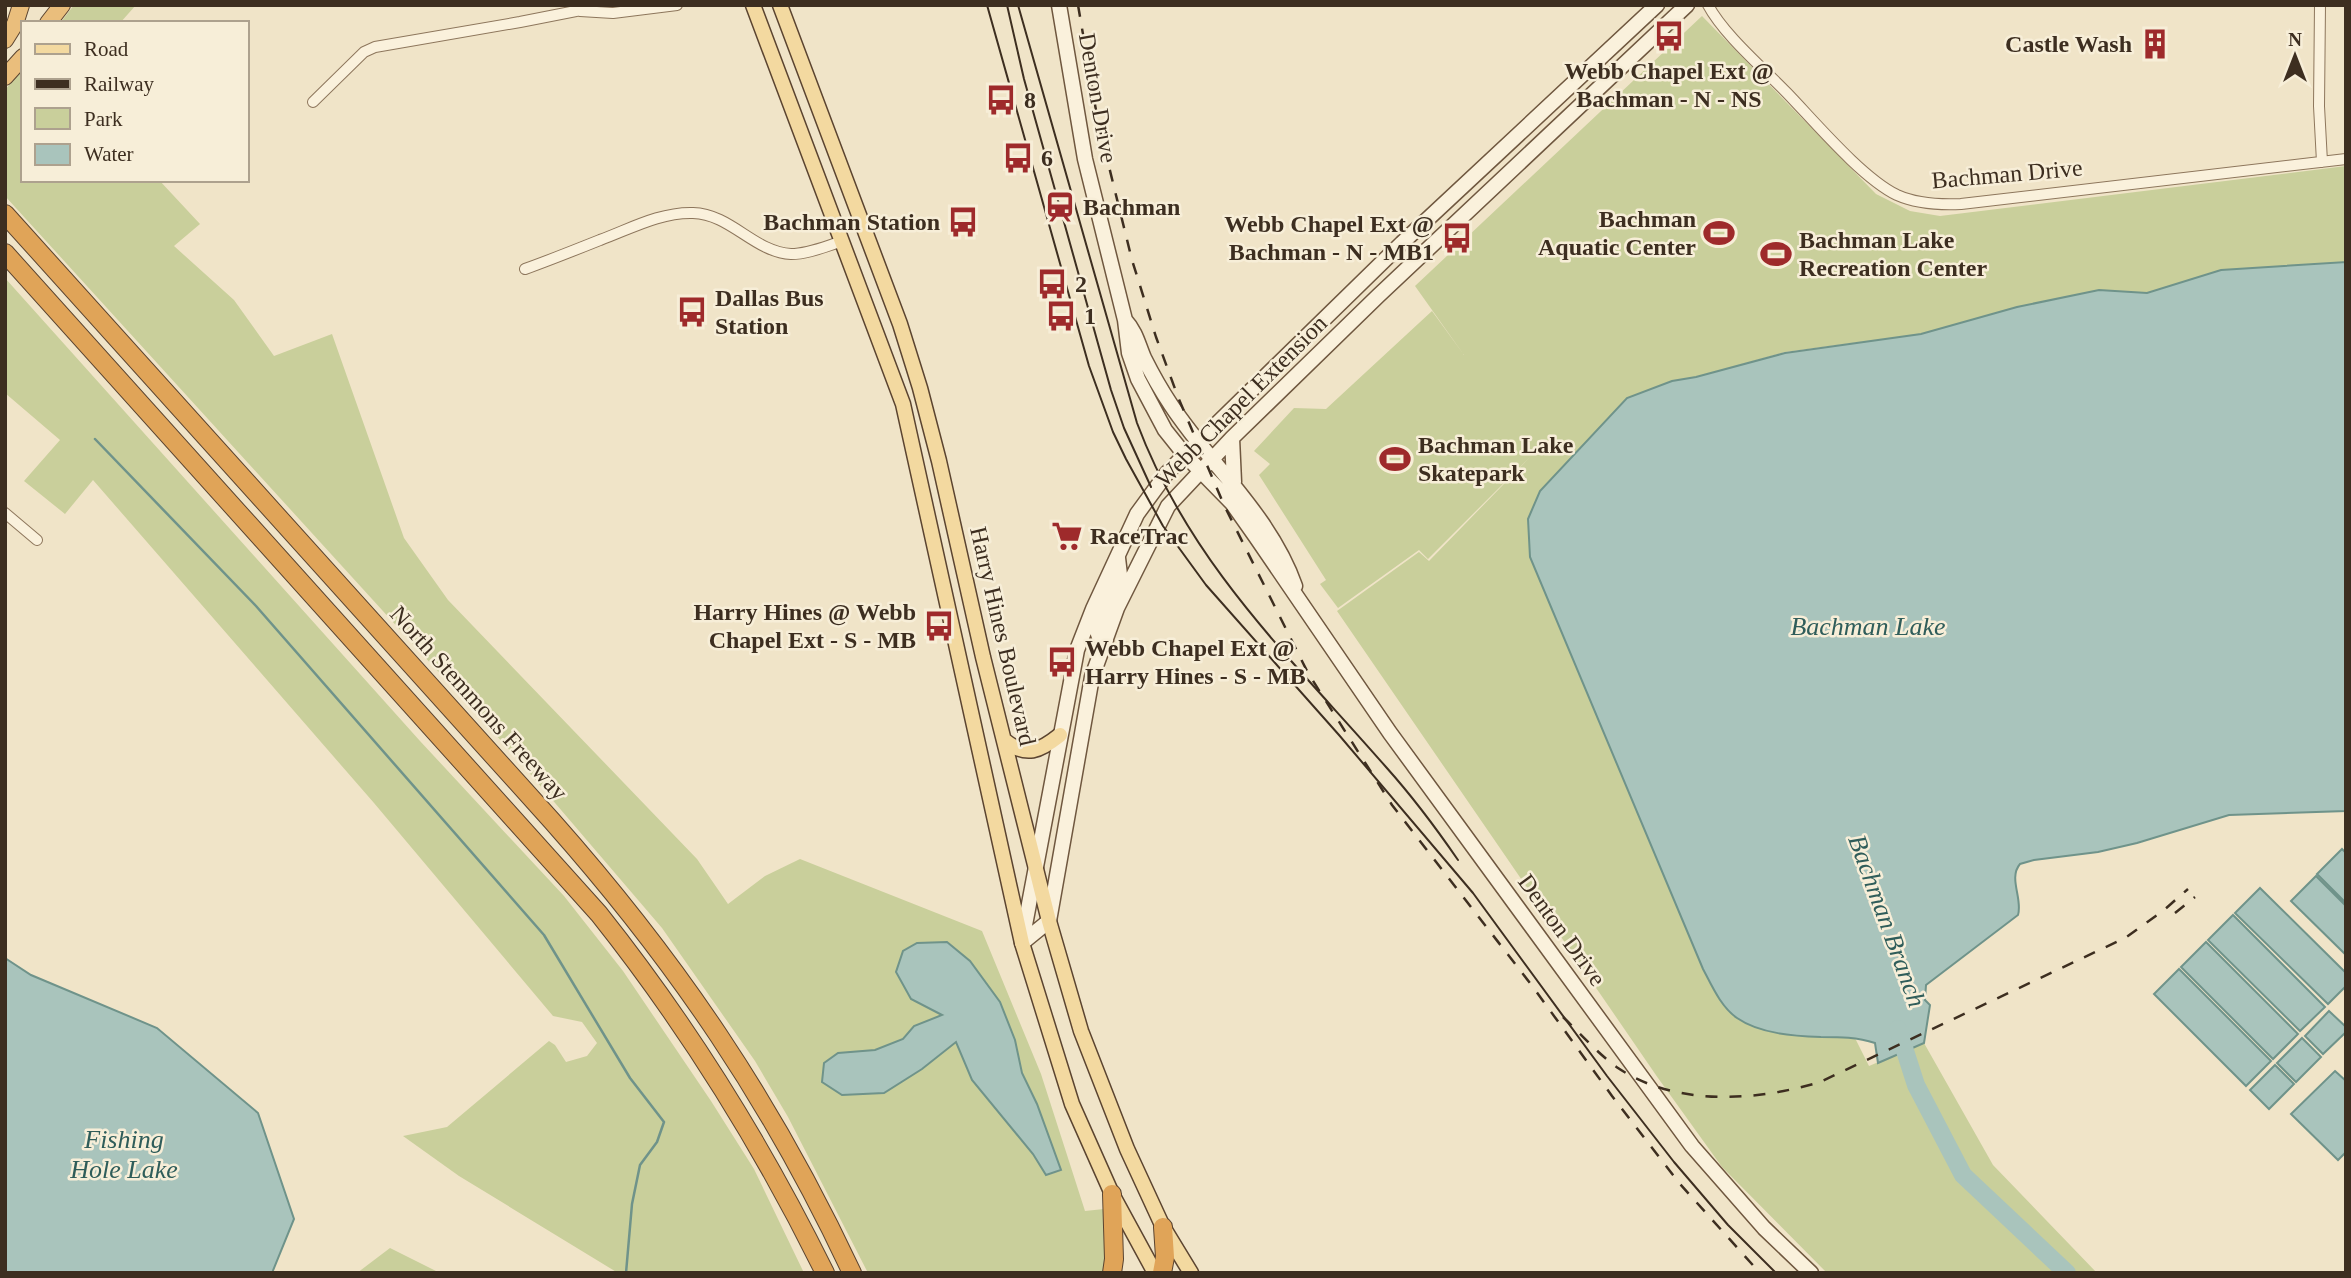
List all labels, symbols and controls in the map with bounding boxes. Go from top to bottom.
bus stop icon: Webb Chapel Ext @ Bachman - N - NS [1652,19,1686,53]
legend [21,21,248,182]
north arrow [2260,21,2330,91]
building icon: Castle Wash [2138,27,2172,61]
text: N [2288,29,2302,50]
street label: Denton Drive [1074,31,1122,165]
place label: Castle Wash [2005,31,2132,57]
text: Road [84,37,129,61]
place label: Webb Chapel Ext @ Bachman - N - NS [1564,58,1774,112]
text: Railway [84,72,154,96]
bus stop icon: 8 [984,83,1018,117]
place label: 8 [1024,87,1036,113]
text: Park [84,107,123,131]
bus stop icon: 6 [1001,141,1035,175]
text: Water [84,142,134,166]
place label: 6 [1041,145,1053,171]
street label: Bachman Drive [1931,154,2083,194]
station icon: Bachman [1043,190,1077,224]
place label: Bachman [1083,194,1180,220]
bus stop icon: Bachman Station [946,205,980,239]
place label: Bachman Aquatic Center [1538,206,1696,260]
place label: Bachman Station [763,209,940,235]
place label: Webb Chapel Ext @ Bachman - N - MB1 [1224,211,1434,265]
sports icon: Bachman Aquatic Center [1702,216,1736,250]
bus stop icon: Webb Chapel Ext @ Bachman - N - MB1 [1440,221,1474,255]
place label: Bachman Lake Recreation Center [1799,227,1987,281]
sports icon: Bachman Lake Recreation Center [1759,237,1793,271]
bus stop icon: 2 [1035,267,1069,301]
place label: 2 [1075,271,1087,297]
place label: Dallas Bus Station [715,285,824,339]
bus stop icon: Dallas Bus Station [675,295,709,329]
bus stop icon: 1 [1044,299,1078,333]
place label: 1 [1084,303,1096,329]
street label: Webb Chapel Extension [1150,310,1332,492]
place label: Bachman Lake Skatepark [1418,432,1574,486]
sports icon: Bachman Lake Skatepark [1378,442,1412,476]
supermarket icon: RaceTrac [1050,519,1084,553]
place label: RaceTrac [1090,523,1189,549]
street label: Harry Hines Boulevard [965,524,1041,748]
place label: Harry Hines @ Webb Chapel Ext - S - MB [693,599,916,653]
street label: North Stemmons Freeway [385,601,573,805]
bus stop icon: Harry Hines @ Webb Chapel Ext - S - MB [922,609,956,643]
water label: Bachman Lake [1790,612,1946,641]
place label: Webb Chapel Ext @ Harry Hines - S - MB [1085,635,1306,689]
bus stop icon: Webb Chapel Ext @ Harry Hines - S - MB [1045,645,1079,679]
water label: Bachman Branch [1842,831,1932,1011]
street label: Denton Drive [1513,869,1611,991]
water label: Fishing Hole Lake [69,1125,178,1184]

